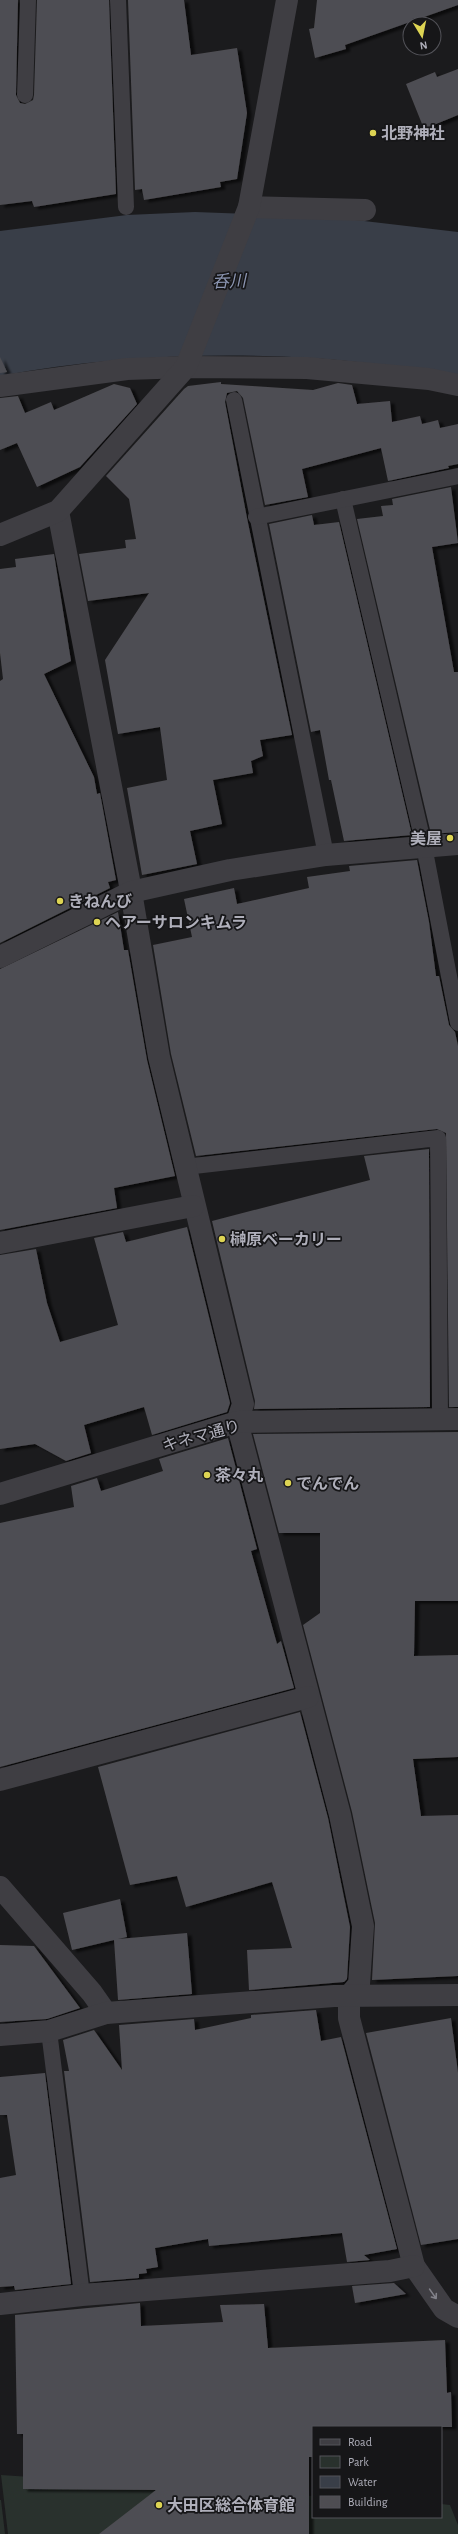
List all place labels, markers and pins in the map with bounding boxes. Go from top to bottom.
place label: 北野神社 [381,124,445,142]
marker: 北野神社 [368,128,378,138]
place label: 美屋 [410,830,442,847]
marker: 美屋 [445,833,455,843]
place label: きねんび [68,893,132,910]
marker: きねんび [55,896,65,906]
place label: ヘアーサロンキムラ [105,914,247,931]
marker: ヘアーサロンキムラ [92,917,102,927]
place label: 榊原ベーカリー [230,1231,342,1248]
marker: 榊原ベーカリー [217,1234,227,1244]
place label: 茶々丸 [215,1467,263,1484]
marker: 茶々丸 [202,1470,212,1480]
place label: でんでん [296,1476,359,1492]
marker: でんでん [283,1478,293,1488]
place label: 大田区総合体育館 [167,2496,295,2514]
marker: 大田区総合体育館 [154,2500,164,2510]

